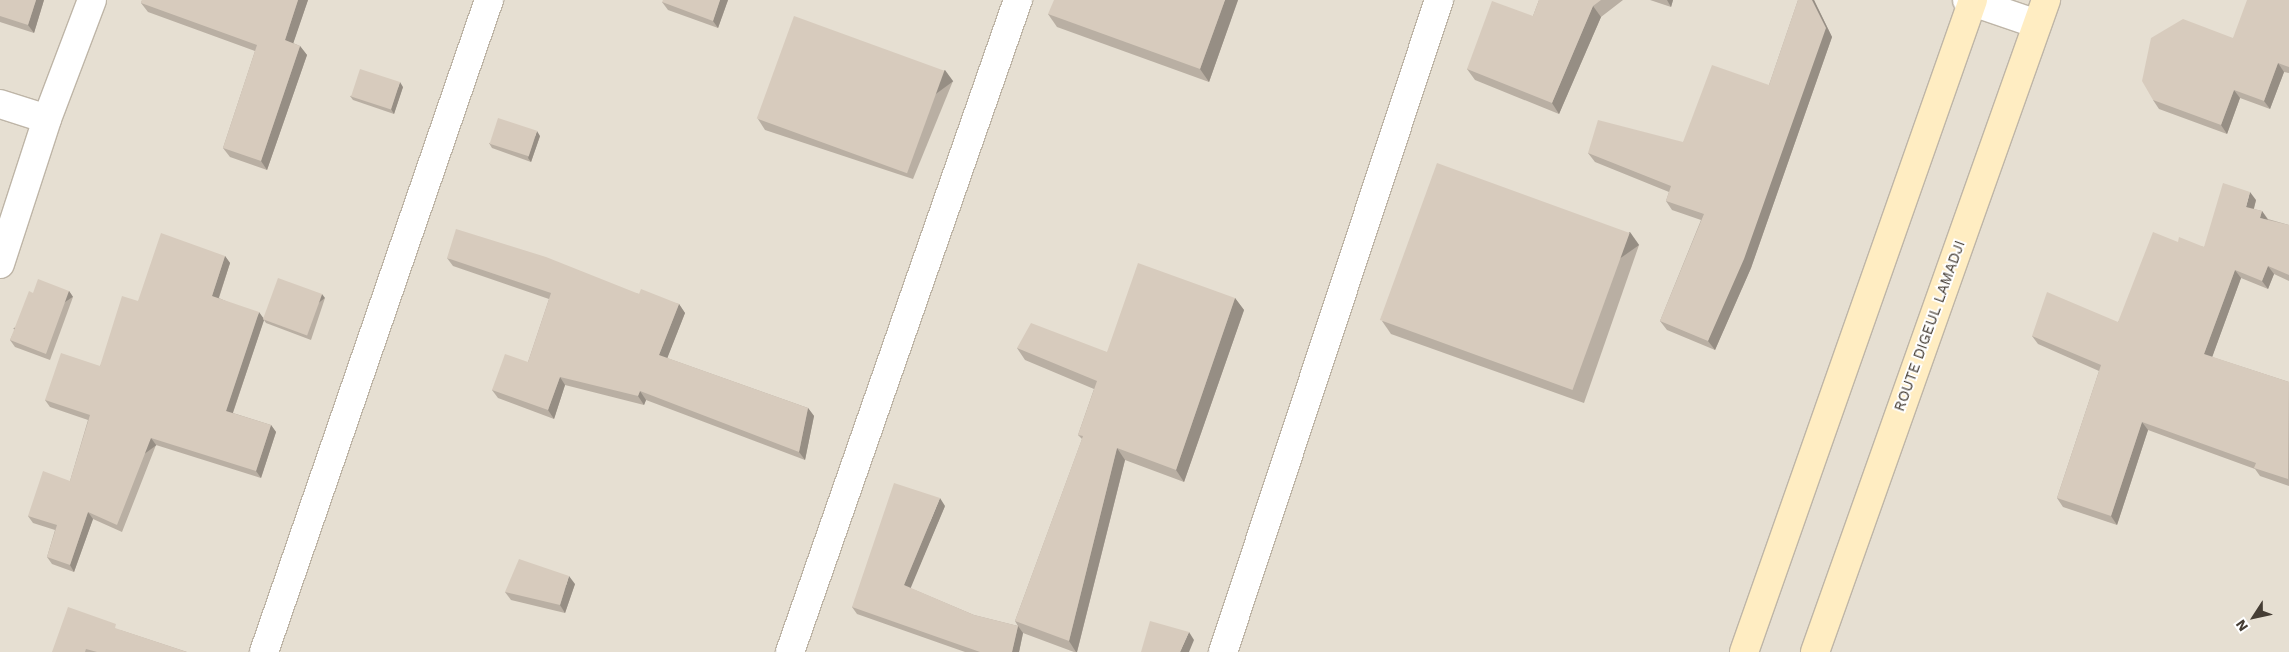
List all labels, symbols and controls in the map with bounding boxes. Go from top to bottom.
street label: ROUTE DIGEUL LAMADJI [1891,238,1969,414]
north arrow [2229,592,2279,642]
text: N [2232,617,2251,634]

